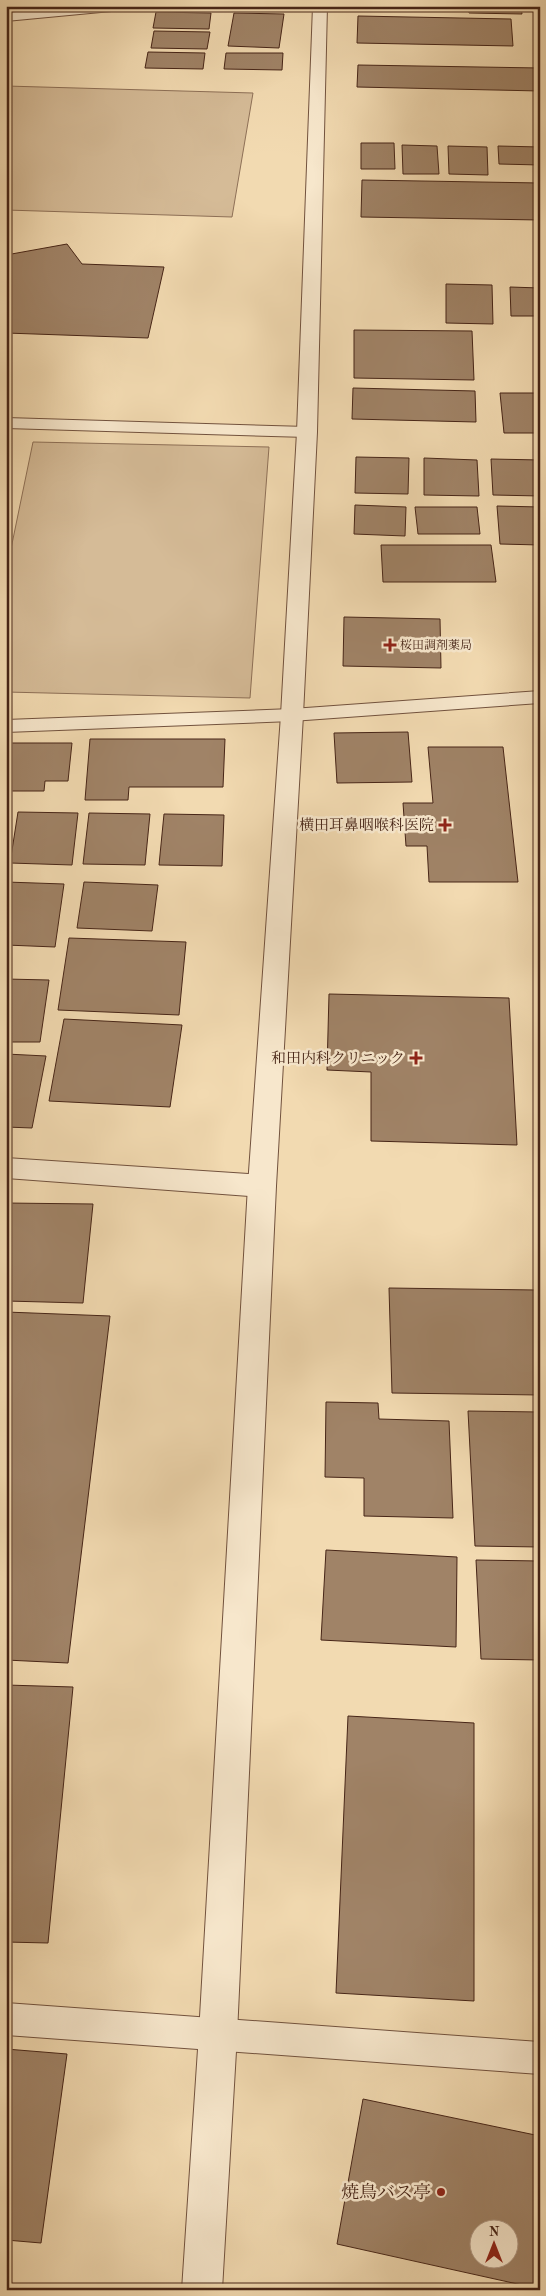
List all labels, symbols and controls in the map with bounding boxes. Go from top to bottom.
place label: 桜田調剤薬局 [400,638,472,652]
marker: 桜田調剤薬局 [384,639,396,651]
place label: 横田耳鼻咽喉科医院 [299,817,434,834]
marker: 横田耳鼻咽喉科医院 [438,818,452,832]
place label: 和田内科クリニック [271,1050,405,1067]
marker: 和田内科クリニック [409,1051,423,1065]
place label: 焼鳥バス亭 [341,2182,431,2202]
marker: 焼鳥バス亭 [435,2186,447,2198]
north arrow [468,2218,518,2268]
text: N [489,2225,500,2239]

